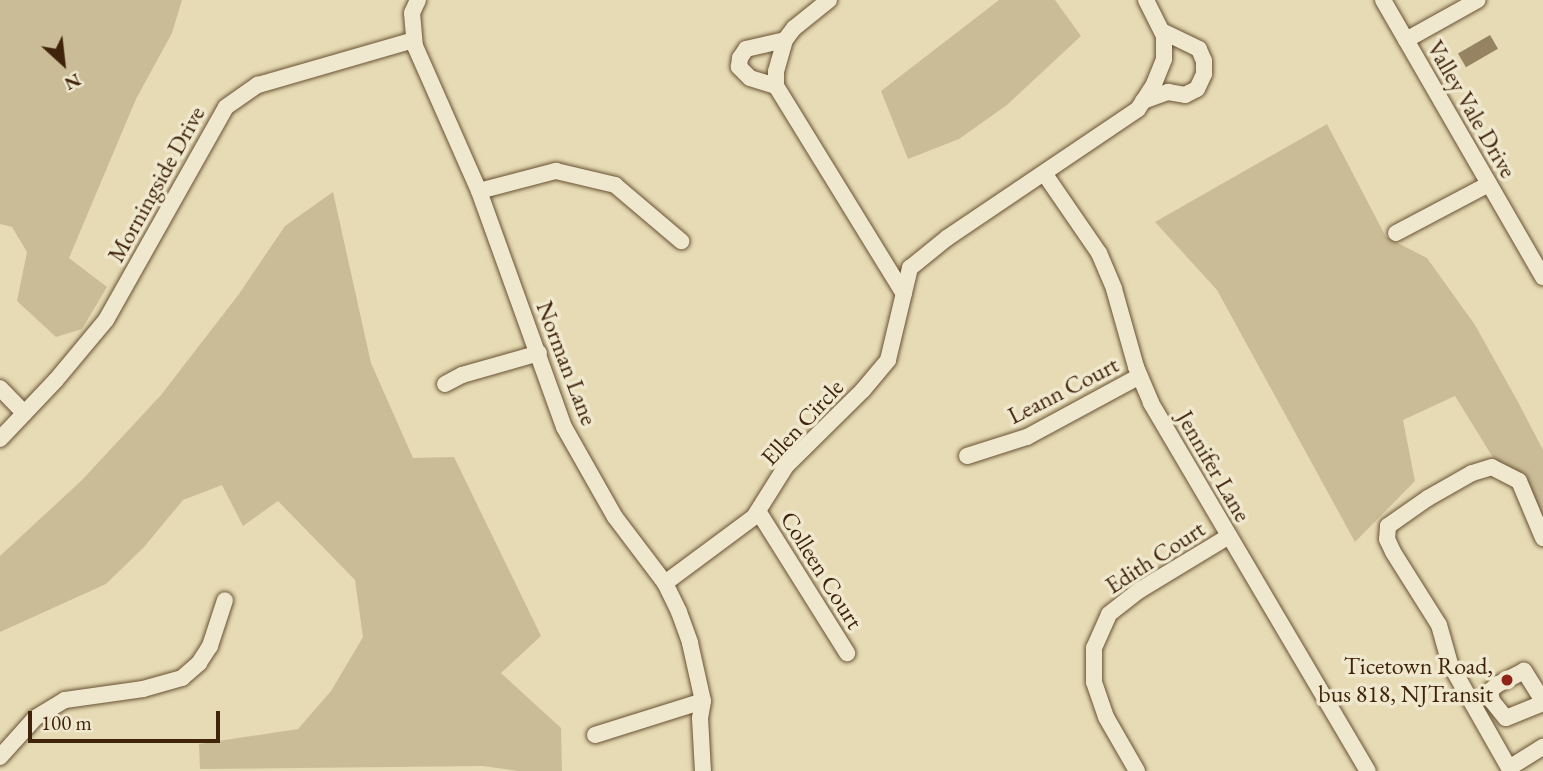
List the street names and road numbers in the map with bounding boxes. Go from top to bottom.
street label: Valley Vale Drive [1421,35,1523,183]
street label: Morningside Drive [101,101,211,267]
street label: Norman Lane [530,297,604,429]
street label: Leann Court [1003,350,1123,430]
street label: Ellen Circle [755,373,849,471]
street label: Jennifer Lane [1171,405,1257,527]
street label: Colleen Court [775,506,869,634]
street label: Edith Court [1100,514,1210,600]

